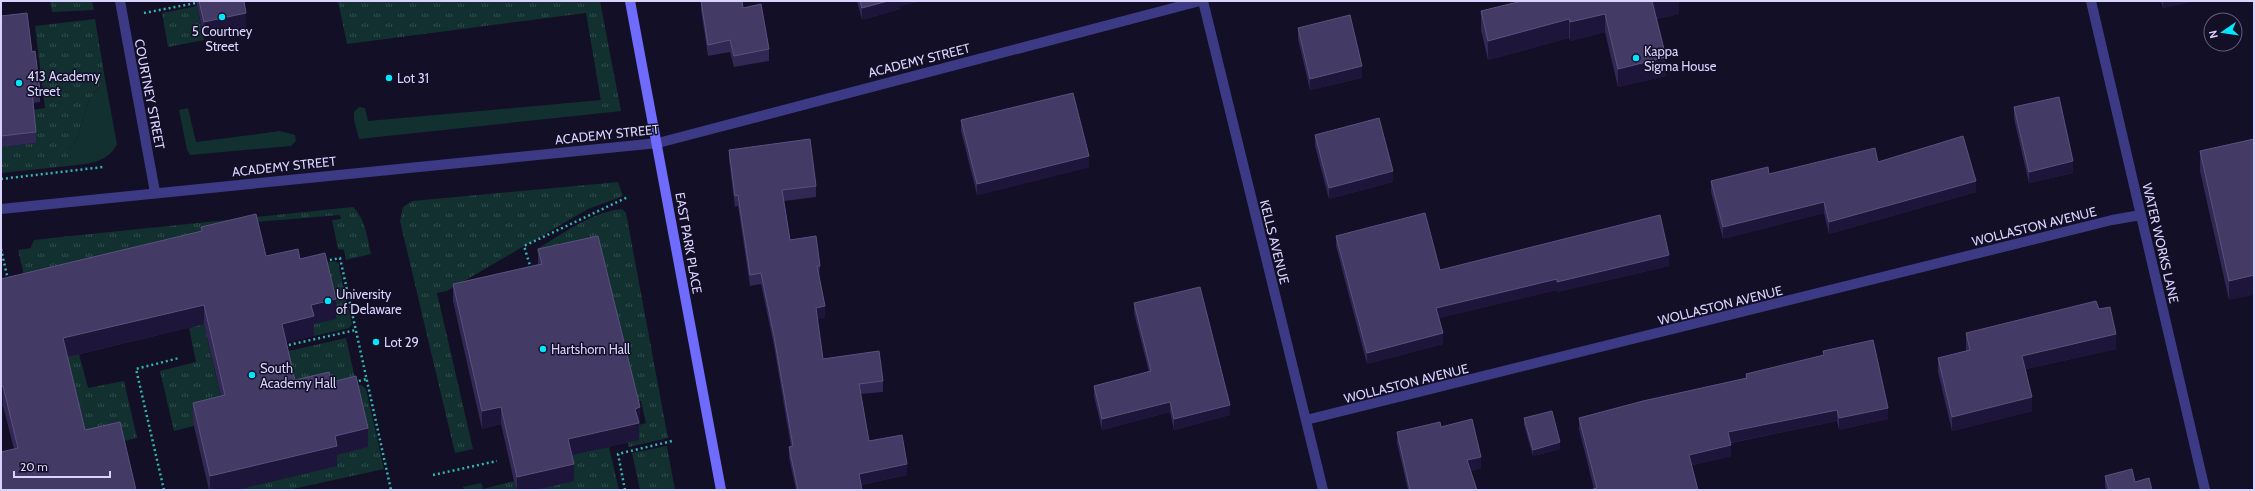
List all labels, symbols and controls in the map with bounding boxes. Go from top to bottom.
marker: 5 Courtney Street [217,12,227,22]
north arrow [2203,12,2243,52]
place label: 5 Courtney Street [192,23,253,54]
text: N [2206,29,2221,40]
street label: COURTNEY STREET [131,37,169,151]
street label: ACADEMY STREET [866,40,972,80]
place label: Kappa Sigma House [1644,43,1717,74]
marker: Kappa Sigma House [1631,53,1641,63]
place label: 413 Academy Street [27,68,101,99]
place label: Lot 31 [397,70,429,86]
marker: Lot 31 [384,73,394,83]
marker: 413 Academy Street [14,78,24,88]
street label: ACADEMY STREET [554,121,660,147]
street label: ACADEMY STREET [231,153,337,179]
street label: WATER WORKS LANE [2139,181,2183,305]
street label: EAST PARK PLACE [672,191,706,295]
street label: KELLS AVENUE [1257,198,1293,286]
street label: WOLLASTON AVENUE [1970,203,2098,249]
street label: WOLLASTON AVENUE [1656,282,1784,328]
place label: University of Delaware [336,286,402,317]
marker: University of Delaware [323,296,333,306]
place label: Lot 29 [384,334,419,350]
marker: Lot 29 [371,337,381,347]
place label: Hartshorn Hall [551,341,630,357]
marker: Hartshorn Hall [538,344,548,354]
place label: South Academy Hall [260,360,336,391]
street label: WOLLASTON AVENUE [1342,360,1470,406]
marker: South Academy Hall [247,370,257,380]
scale bar [14,453,110,479]
text: 20 m [20,459,48,474]

